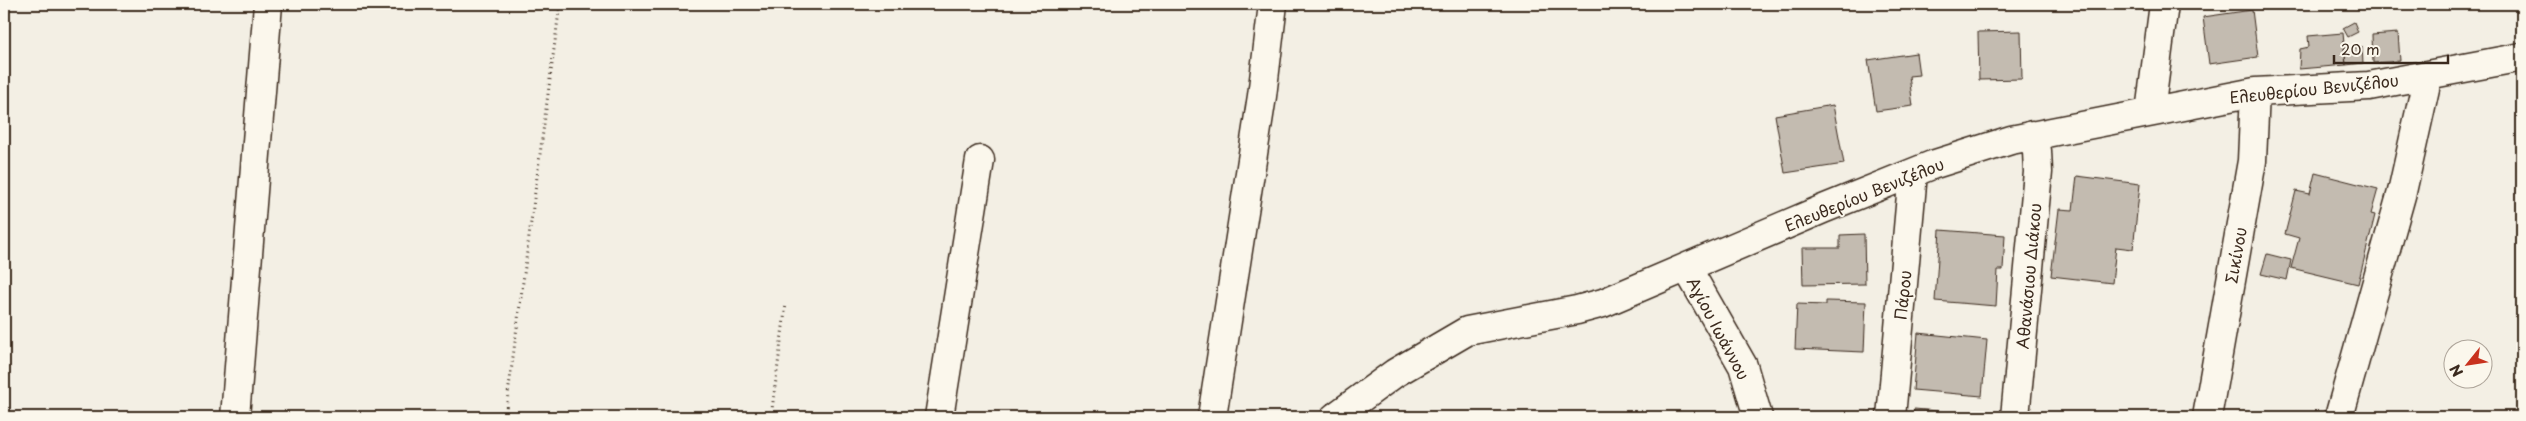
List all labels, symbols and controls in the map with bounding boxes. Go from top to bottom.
scale bar [2334,32,2447,64]
text: 20 m [2341,37,2380,60]
street label: Ελευθερίου Βενιζέλου [2228,67,2400,109]
street label: Ελευθερίου Βενιζέλου [1781,151,1947,237]
street label: Αθανάσιου Διάκου [2010,202,2046,350]
street label: Σικίνου [2218,225,2252,285]
street label: Πάρου [1887,269,1917,321]
street label: Αγίου Ιωάννου [1682,272,1756,384]
north arrow [2444,338,2494,388]
text: N [2444,361,2468,381]

